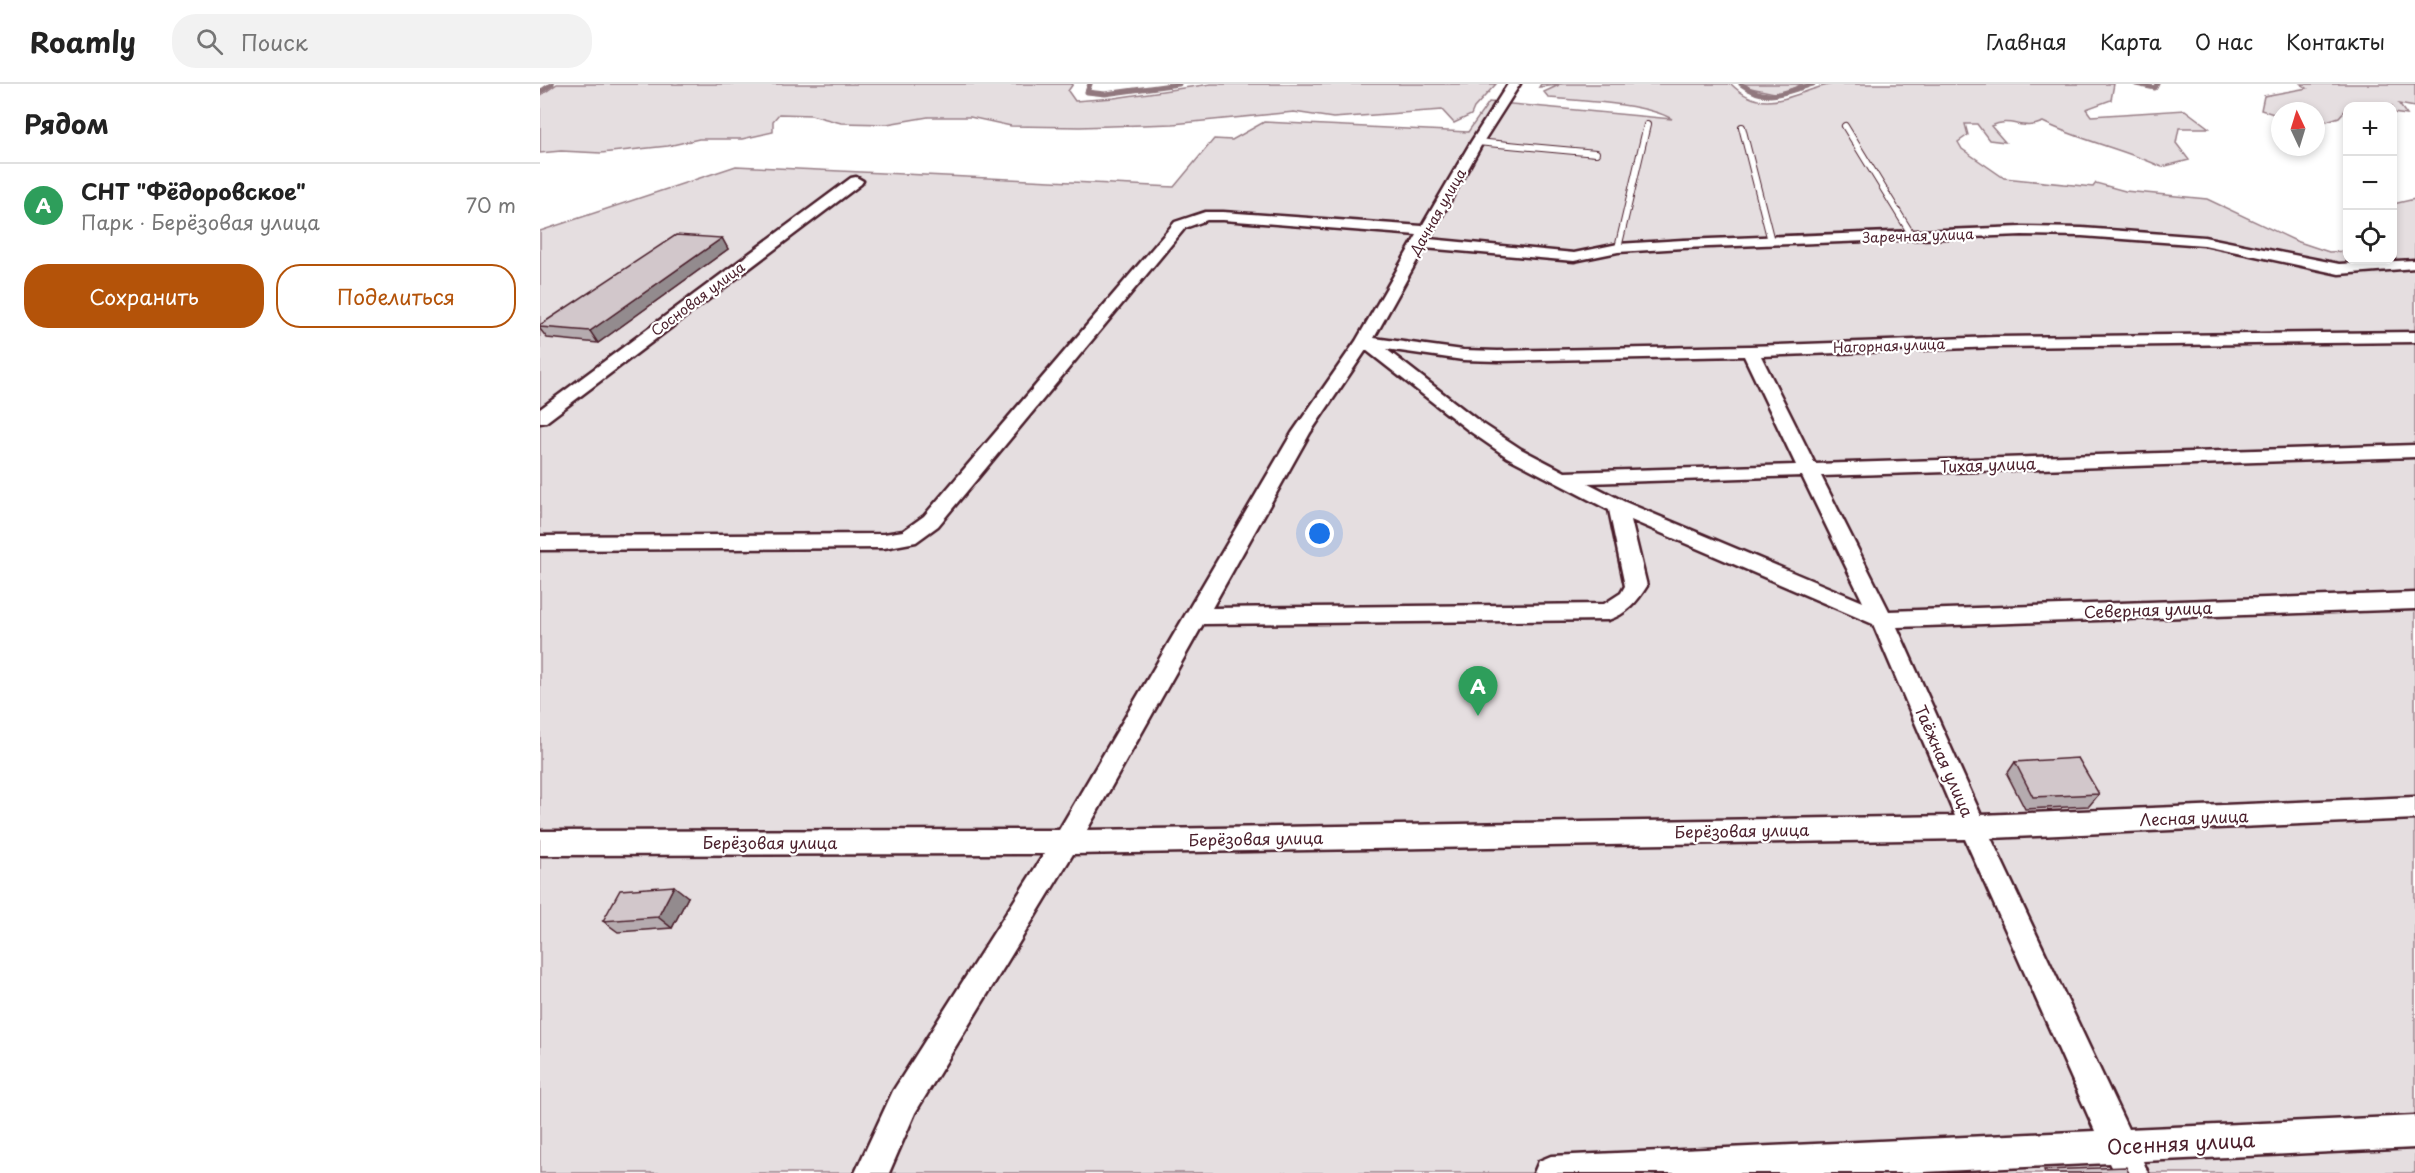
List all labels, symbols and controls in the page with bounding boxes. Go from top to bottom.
search box [172,14,592,68]
text: Roamly [30,20,136,63]
icon: search [193,25,226,58]
text: Поиск [241,25,308,58]
text: Главная [1986,25,2067,57]
text: Карта [2100,25,2162,57]
text: О нас [2195,25,2253,57]
text: Контакты [2286,25,2385,57]
north arrow [2271,102,2325,156]
map controls [2343,102,2397,264]
button: + [2343,102,2397,156]
text: Рядом [24,104,109,143]
button: − [2343,156,2397,210]
street label: Дачная улица [1404,164,1471,260]
text: СНТ "Фёдоровское" [81,174,306,207]
text: A [36,190,51,220]
text: 70 m [466,190,516,220]
text: Парк · Берёзовая улица [81,207,320,237]
button: locate [2343,210,2397,264]
street label: Заречная улица [1862,223,1974,248]
street label: Сосновая улица [646,256,749,341]
button: Сохранить [24,264,264,328]
button: Поделиться [276,264,516,328]
street label: Нагорная улица [1833,333,1946,358]
street label: Тихая улица [1940,450,2036,478]
your location [1305,519,1334,548]
street label: Северная улица [2083,595,2213,623]
pin: A [1458,666,1498,716]
street label: Таёжная улица [1910,701,1980,820]
street label: Лесная улица [2139,803,2249,831]
street label: Берёзовая улица [1674,817,1809,843]
street label: Берёзовая улица [1188,825,1323,851]
street label: Берёзовая улица [703,830,837,854]
street label: Осенняя улица [2106,1124,2256,1162]

